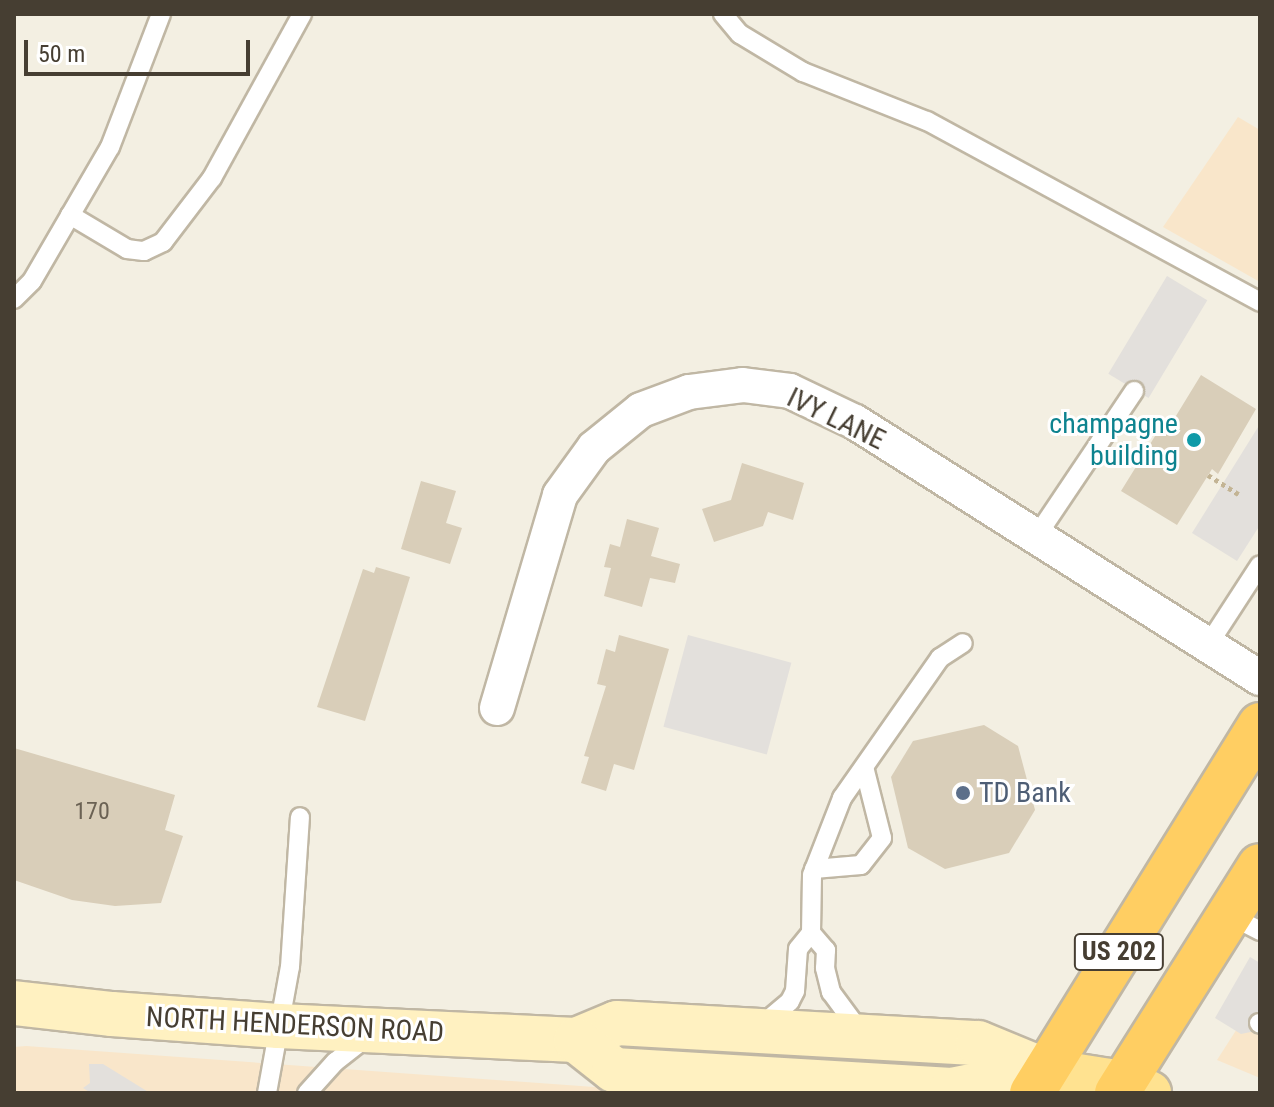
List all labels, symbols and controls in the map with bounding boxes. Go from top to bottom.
scale bar [28,24,254,74]
text: 50 m [38,40,85,68]
street label: IVY LANE [782,381,890,457]
place label: champagne building [1049,407,1178,473]
marker: champagne building [1185,431,1203,449]
place label: TD Bank [979,776,1071,810]
marker: TD Bank [954,784,972,802]
house number: 170 [74,798,110,826]
road number: US 202 [1073,930,1165,974]
street label: NORTH HENDERSON ROAD [145,1000,445,1050]

